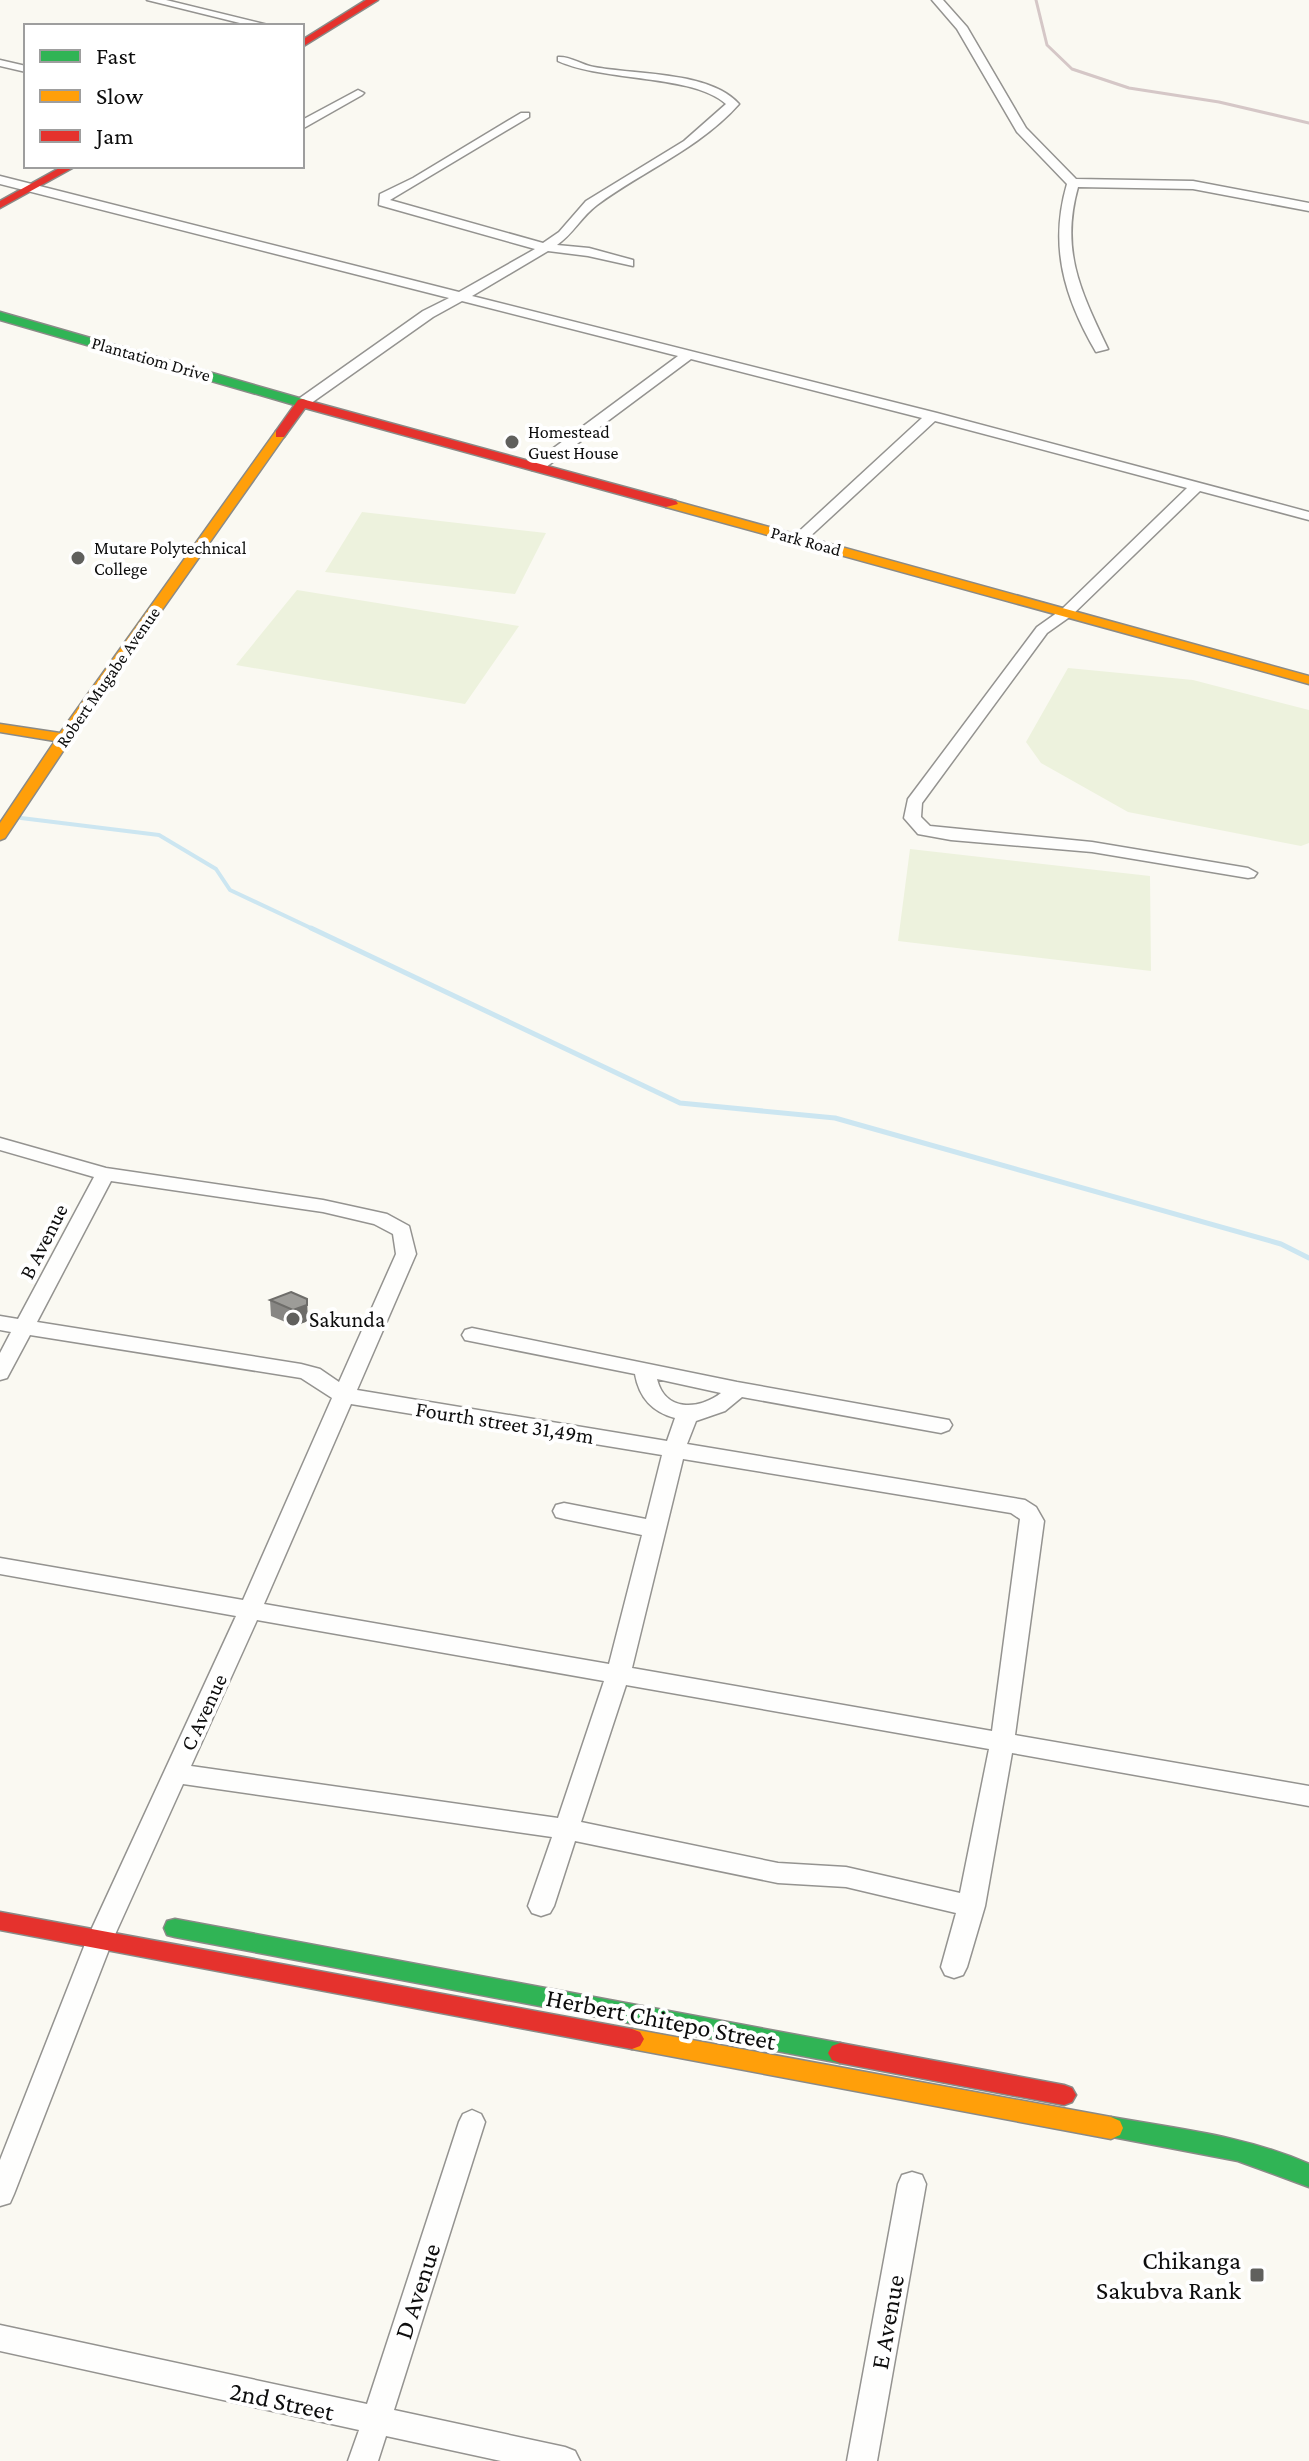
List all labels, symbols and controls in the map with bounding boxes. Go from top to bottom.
legend [24,24,304,168]
text: Fast [96,42,137,69]
text: Slow [96,82,143,109]
text: Jam [94,122,134,149]
street label: Plantatiom Drive [89,332,213,386]
place label: Homestead Guest House [528,422,619,463]
marker: Homestead Guest House [503,433,521,451]
street label: Park Road [769,522,844,560]
place label: Mutare Polytechnical College [94,538,247,579]
marker: Mutare Polytechnical College [69,549,87,567]
street label: Robert Mugabe Avenue [52,603,164,751]
street label: B Avenue [14,1199,73,1283]
place label: Sakunda [309,1307,385,1332]
marker: Sakunda [284,1310,302,1328]
street label: Fourth street 31,49m [414,1396,596,1449]
street label: C Avenue [175,1670,232,1755]
street label: Herbert Chitepo Street [544,1983,779,2056]
street label: D Avenue [388,2240,447,2343]
place label: Chikanga Sakubva Rank [1096,2246,1242,2305]
marker: Chikanga Sakubva Rank [1248,2266,1266,2284]
street label: E Avenue [865,2273,910,2372]
street label: 2nd Street [227,2376,337,2427]

